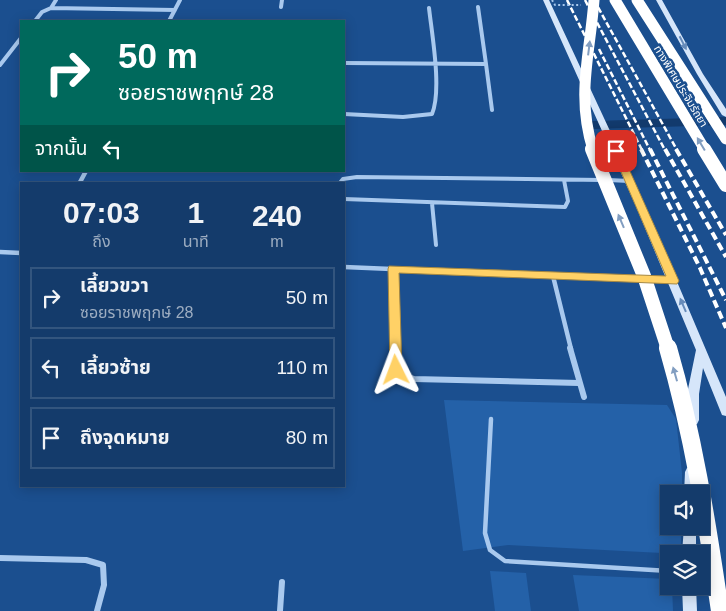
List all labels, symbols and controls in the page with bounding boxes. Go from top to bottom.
text: 50 m [118,36,198,75]
one-way arrow [679,36,687,50]
icon: right [35,40,100,105]
one-way arrow [585,40,593,56]
street label: ทางพิเศษประจิมรัถยา [652,43,710,129]
text: ซอยราชพฤกษ์ 28 [118,80,274,105]
pin [595,130,637,172]
icon: left [98,135,126,163]
one-way arrow [697,136,705,151]
icon: arrive [602,137,630,165]
text: จากนั้น [35,138,88,159]
text: 07:03 [63,196,140,229]
text: 1 [187,196,204,229]
text: 240 [252,199,302,232]
one-way arrow [616,214,624,228]
text: ถึง [92,233,111,250]
text: นาที [183,233,209,250]
text: m [270,233,284,250]
text: เลี้ยวขวา [80,275,149,296]
icon: right [37,284,65,312]
text: 50 m [286,287,328,308]
one-way arrow [679,297,687,312]
text: ซอยราชพฤกษ์ 28 [80,304,194,321]
position arrow [369,343,421,395]
icon: left [37,354,65,382]
text: เลี้ยวซ้าย [80,357,151,378]
text: 110 m [277,357,328,378]
one-way arrow [671,367,679,382]
icon: arrive [37,424,65,452]
text: ถึงจุดหมาย [80,427,170,448]
text: 80 m [286,427,328,448]
map controls [660,485,710,595]
button: sound [660,485,710,535]
button: layers [660,545,710,595]

